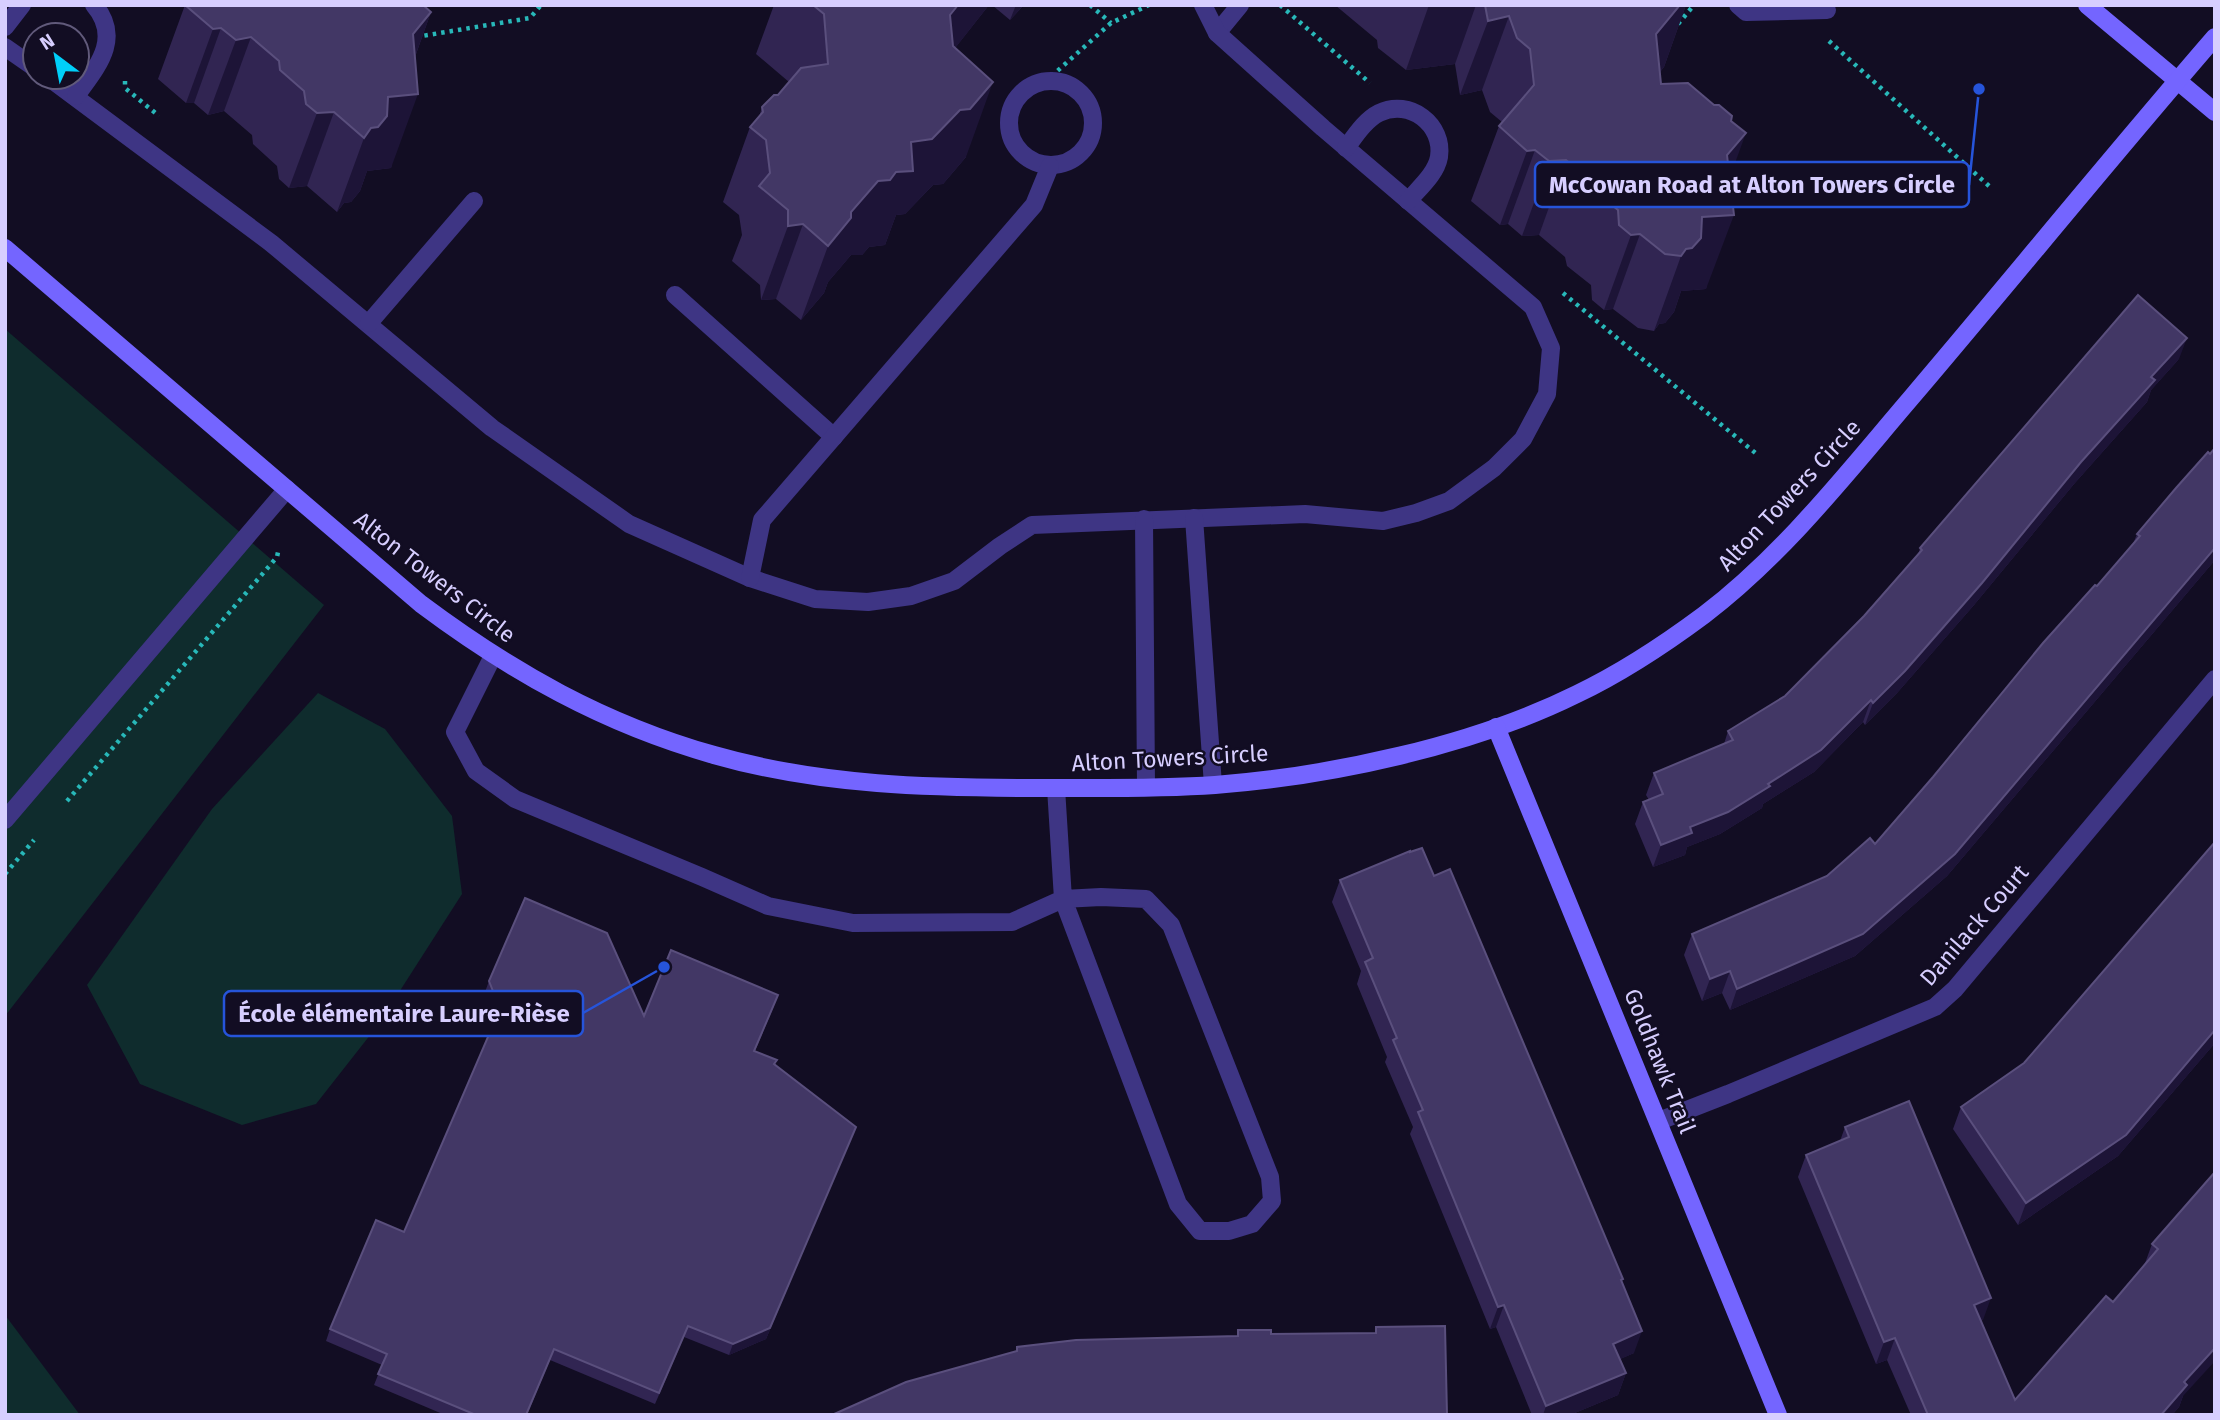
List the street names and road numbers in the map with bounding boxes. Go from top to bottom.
street label: Alton Towers Circle [1712,413,1866,577]
street label: Alton Towers Circle [349,505,521,649]
street label: Alton Towers Circle [1071,739,1269,777]
street label: Danilack Court [1914,858,2035,991]
street label: Goldhawk Trail [1618,985,1702,1138]

